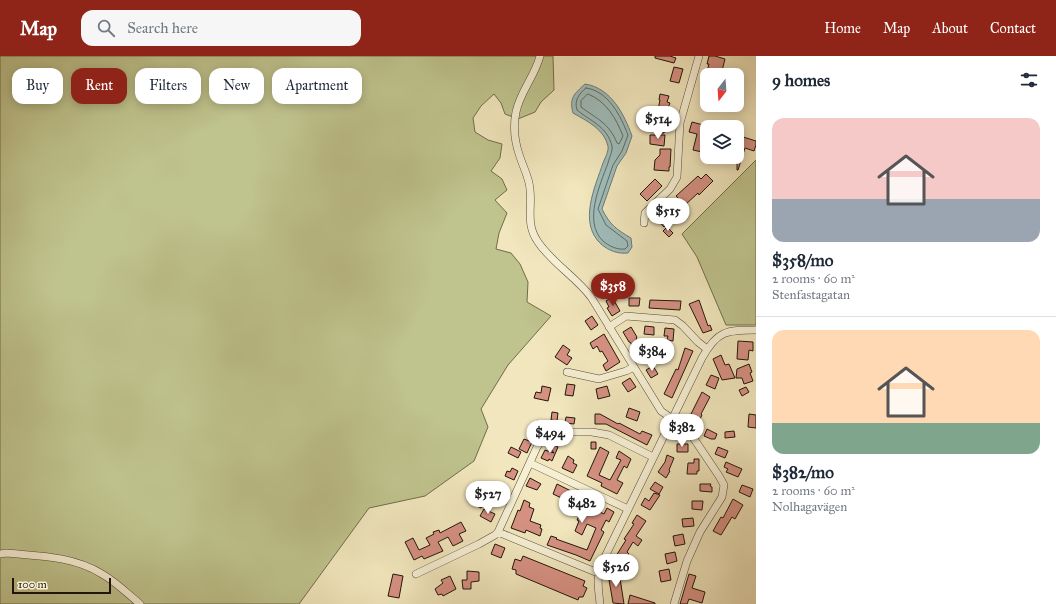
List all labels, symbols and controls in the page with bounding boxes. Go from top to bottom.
search box [81,10,361,46]
text: Map [20,17,57,40]
icon: search [95,17,117,39]
text: Search here [127,19,198,37]
text: Home [824,20,861,37]
text: Map [883,20,910,37]
text: About [932,20,968,37]
text: Contact [990,20,1036,37]
chip: Buy [12,68,63,104]
chip: Rent [71,68,127,104]
chip: Filters [135,68,201,104]
chip: New [209,68,264,104]
chip: Apartment [272,68,362,104]
north arrow [700,68,744,112]
map controls [700,68,744,164]
icon: filters [1018,69,1040,91]
text: 9 homes [772,70,830,91]
pin: $514 [634,106,682,140]
text: $514 [645,111,671,127]
button: layers [700,120,744,164]
icon: home [870,144,942,216]
pin: $515 [644,198,692,232]
text: $515 [656,203,680,219]
text: $358/mo [772,250,833,271]
text: 2 rooms · 60 m² [772,271,855,287]
pin: $358 [589,273,637,307]
text: $358 [600,278,626,294]
text: Stenfastagatan [772,287,850,303]
pin: $384 [628,338,676,372]
text: $384 [638,343,666,359]
icon: home [870,356,942,428]
pin: $382 [658,414,706,448]
text: $382 [669,419,695,435]
pin: $494 [526,420,574,454]
text: $494 [535,425,565,441]
text: $382/mo [772,462,834,483]
pin: $527 [464,481,512,515]
text: 2 rooms · 60 m² [772,483,855,499]
text: $527 [475,486,501,502]
pin: $482 [558,490,606,524]
text: $482 [568,495,596,511]
text: Nolhagavägen [772,499,847,515]
pin: $526 [592,554,640,588]
text: $526 [603,559,629,575]
scale bar [12,576,111,595]
text: 100 m [18,578,47,591]

